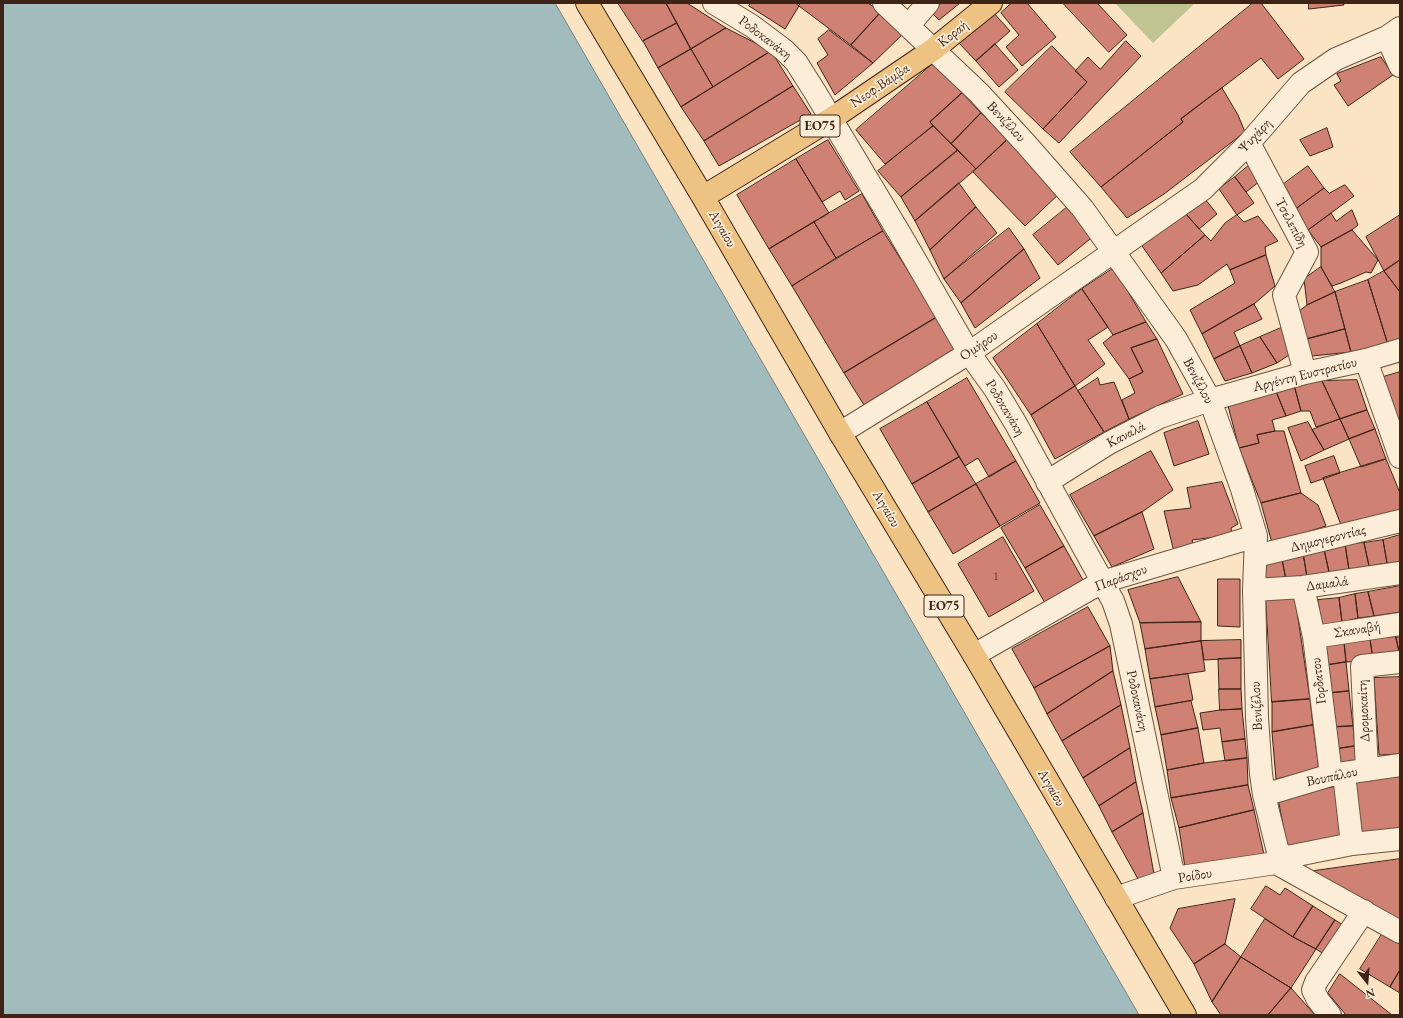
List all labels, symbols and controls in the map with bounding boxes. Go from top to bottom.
street label: Ροδοκανάκη [735,12,795,64]
street label: Κοραή [935,17,971,51]
street label: Νεοφ.Βάμβα [847,60,913,112]
street label: Βενιζέλου [983,98,1029,146]
road number: ΕΟ75 [800,115,840,137]
street label: Ψυχάρη [1235,115,1275,157]
street label: Τσελεπίδη [1271,195,1311,251]
street label: Αιγαίου [705,207,739,251]
street label: Ομήρου [957,327,1001,365]
street label: Αργέντη Ευστρατίου [1251,354,1359,396]
street label: Βενιζέλου [1179,355,1217,407]
street label: Ροδοκανάκη [982,377,1028,439]
street label: Καναλά [1104,418,1148,452]
street label: Αιγαίου [868,487,904,531]
street label: Δημογεροντίας [1289,522,1367,556]
street label: Παράσχου [1092,561,1150,595]
house number: 1 [993,570,999,584]
street label: Δαμαλά [1305,573,1349,595]
road number: ΕΟ75 [924,595,964,617]
street label: Σκαναβή [1333,618,1381,642]
street label: Γορδατου [1308,657,1330,705]
street label: Ροδοκανάκη [1122,669,1152,733]
street label: Δρομοκαίτη [1354,679,1374,743]
street label: Βενιζέλου [1247,681,1267,731]
street label: Βουπάλου [1305,763,1359,791]
street label: Αιγαίου [1034,766,1068,810]
street label: Ροίδου [1177,865,1213,887]
north arrow [1347,962,1387,1002]
text: N [1364,985,1377,1001]

